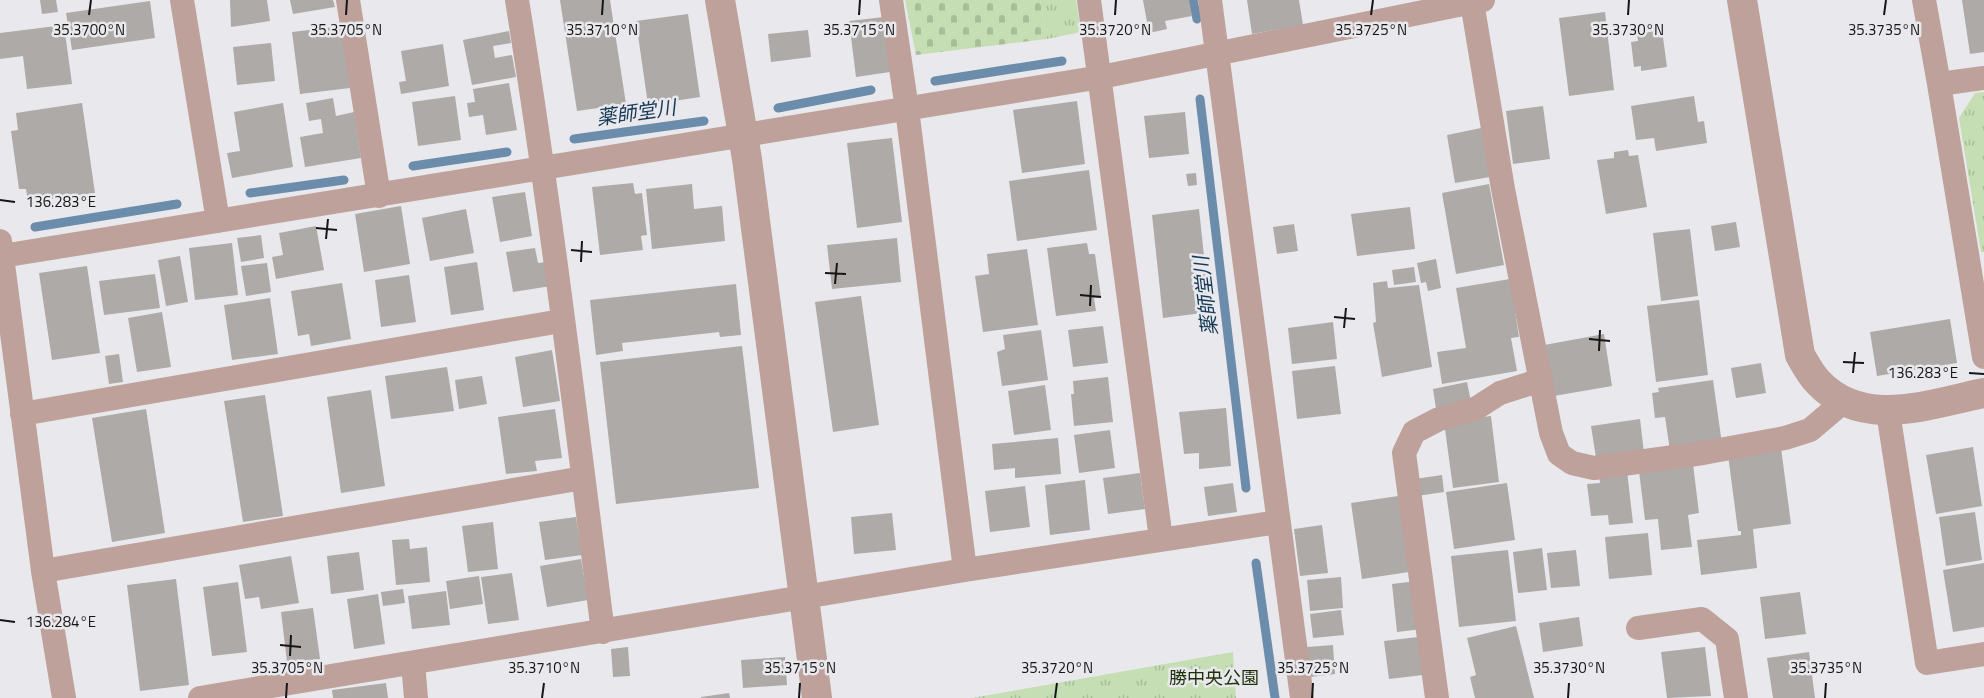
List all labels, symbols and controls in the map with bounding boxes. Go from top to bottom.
text: 35.3700°N [53,18,125,41]
text: 35.3705°N [310,18,382,41]
text: 35.3710°N [566,18,638,41]
text: 35.3715°N [823,18,895,41]
text: 35.3720°N [1079,18,1151,41]
text: 35.3725°N [1335,18,1407,41]
text: 35.3730°N [1592,18,1664,41]
text: 35.3735°N [1848,18,1920,41]
water label: 薬師堂川 [594,91,680,133]
text: 136.283°E [26,190,96,213]
water label: 薬師堂川 [1184,252,1225,338]
text: 136.283°E [1888,361,1958,384]
text: 136.284°E [26,610,96,633]
text: 35.3705°N [251,656,323,679]
text: 35.3710°N [508,656,580,679]
text: 35.3715°N [764,656,836,679]
text: 35.3720°N [1021,656,1093,679]
text: 35.3725°N [1277,656,1349,679]
text: 35.3730°N [1533,656,1605,679]
text: 35.3735°N [1790,656,1862,679]
park label: 勝中央公園 [1169,664,1259,691]

